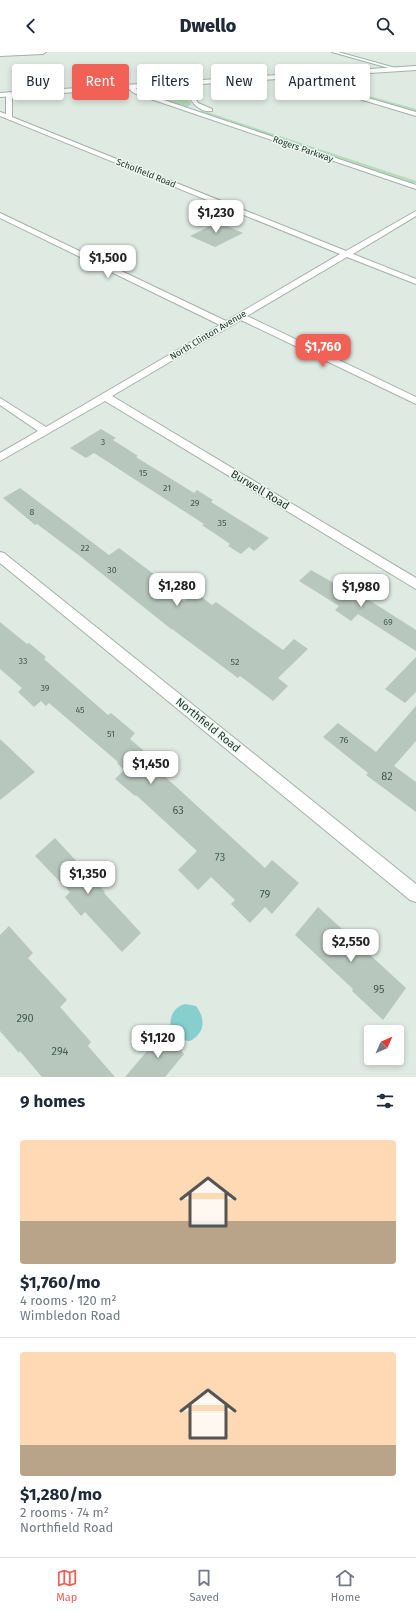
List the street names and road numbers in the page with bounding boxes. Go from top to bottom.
street label: Rogers Parkway [271,134,335,164]
street label: Scholfield Road [115,156,177,190]
street label: North Clinton Avenue [168,308,248,362]
street label: Burwell Road [228,467,292,513]
street label: Northfield Road [173,695,243,755]

